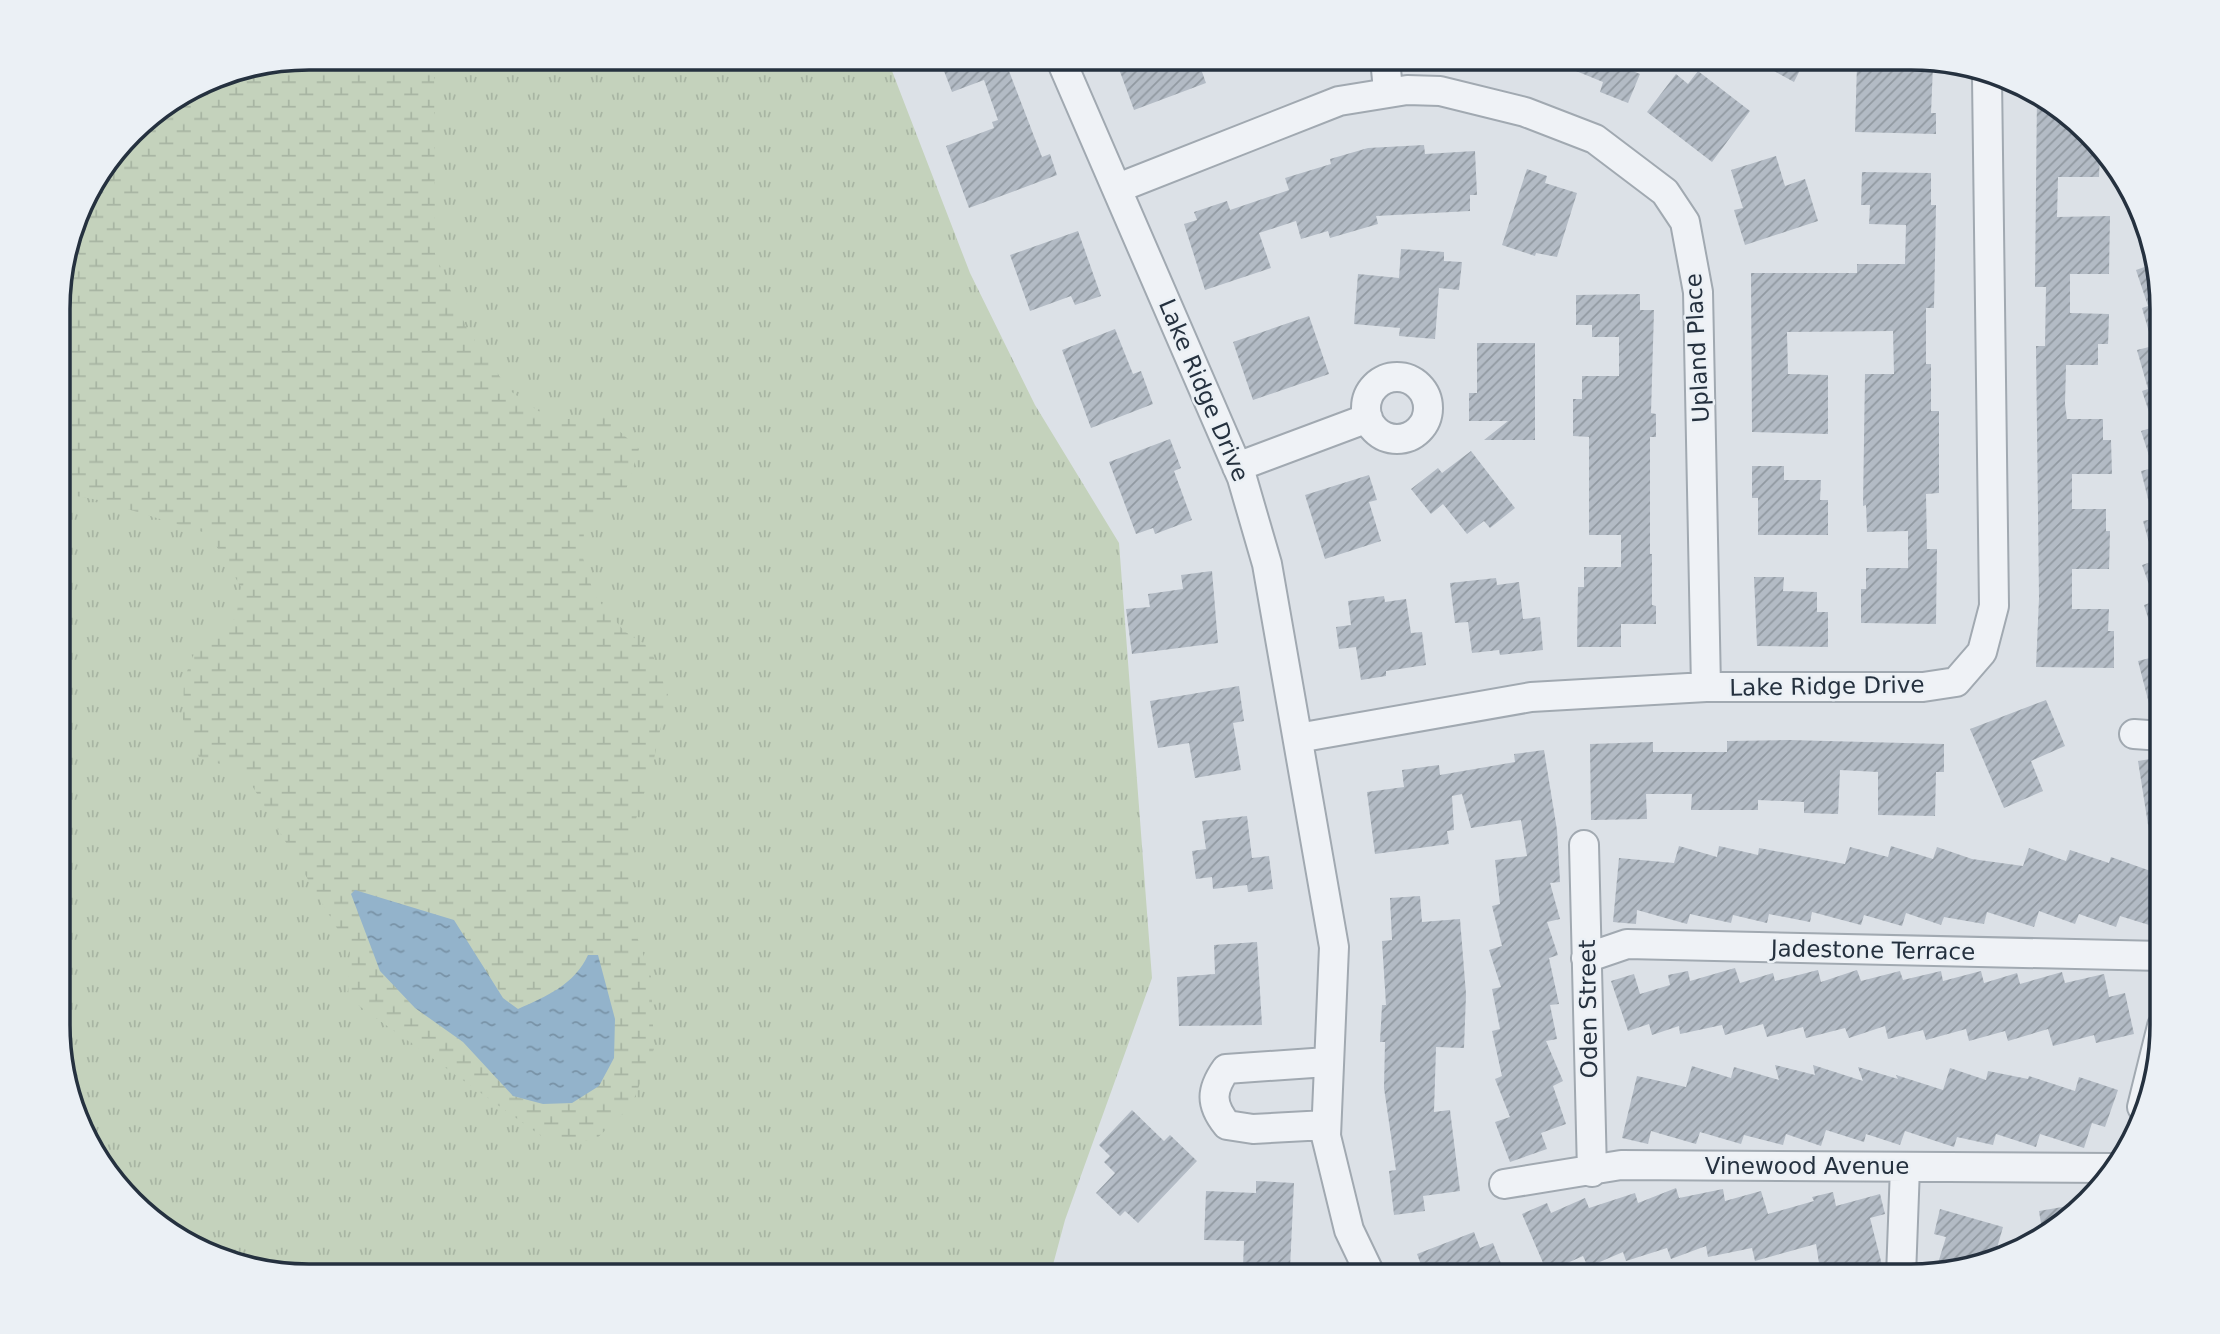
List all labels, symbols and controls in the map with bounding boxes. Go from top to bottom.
street label: Upland Place [1680,273,1714,423]
street label: Lake Ridge Drive [1154,295,1254,485]
street label: Lake Ridge Drive [1729,671,1925,701]
street label: Jadestone Terrace [1769,935,1975,965]
street label: Oden Street [1574,939,1602,1079]
street label: Vinewood Avenue [1705,1153,1909,1179]

